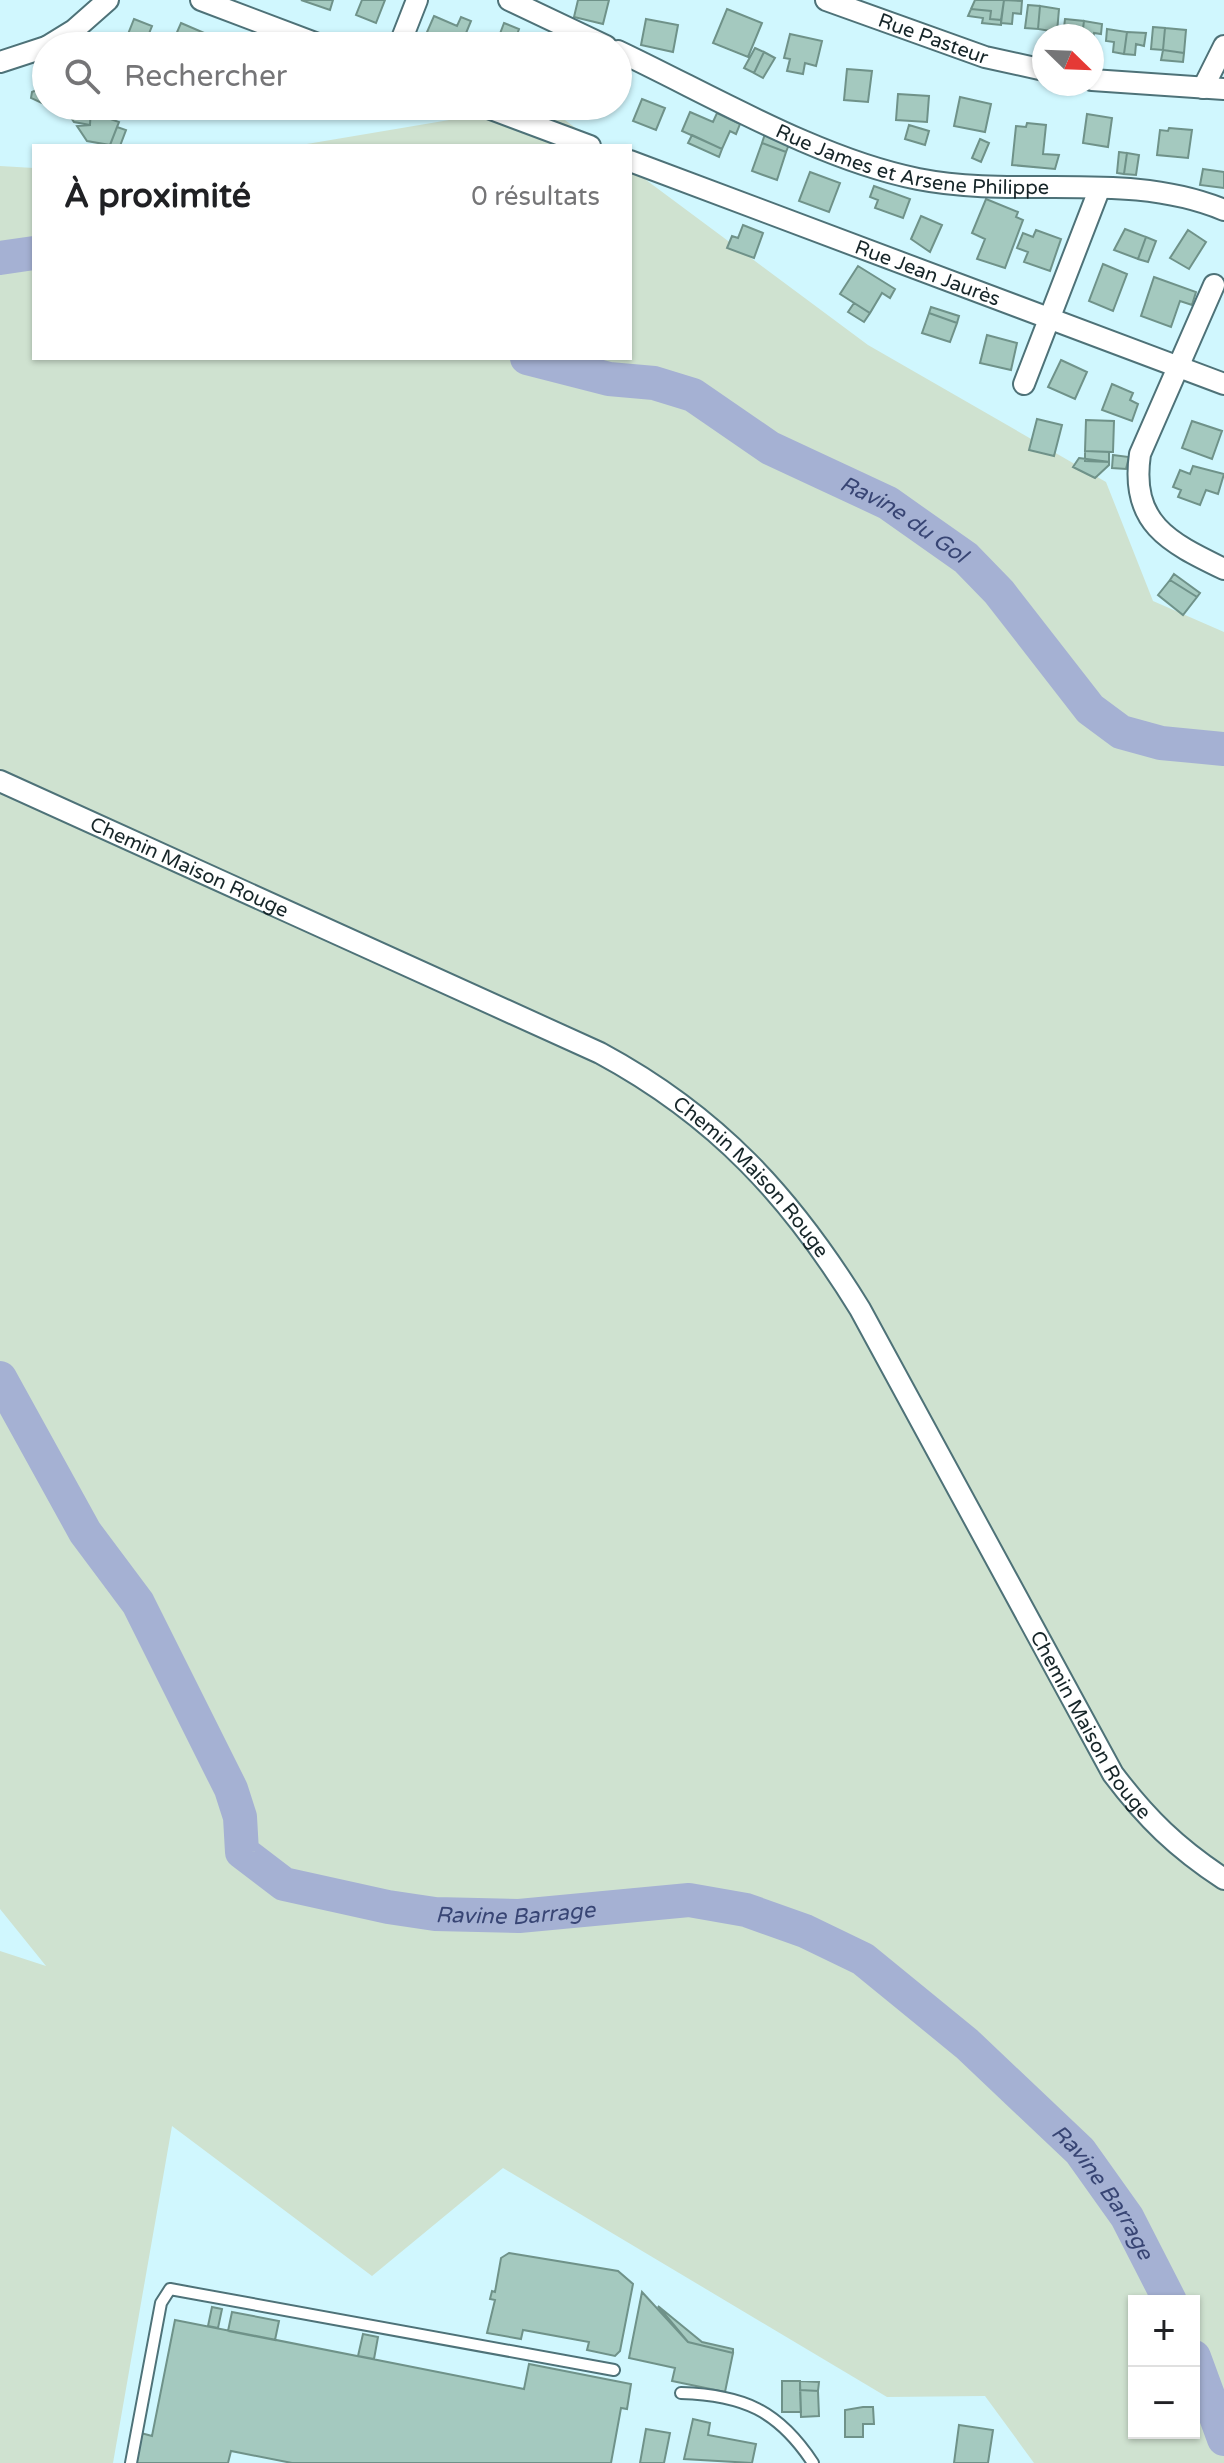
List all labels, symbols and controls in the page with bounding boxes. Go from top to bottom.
street label: Rue Pasteur [875,9,992,70]
north arrow [1032,24,1104,96]
search box [32,32,632,120]
icon: search [60,54,104,98]
text: Rechercher [124,58,287,95]
street label: Rue James et Arsene Philippe [772,119,1049,200]
text: À proximité [64,176,251,217]
text: 0 résultats [471,181,600,212]
street label: Rue Jean Jaurès [851,236,1003,312]
water label: Ravine du Gol [836,471,974,570]
street label: Chemin Maison Rouge [86,812,292,923]
street label: Chemin Maison Rouge [668,1092,833,1262]
street label: Chemin Maison Rouge [1024,1627,1156,1824]
water label: Ravine Barrage [435,1897,598,1931]
water label: Ravine Barrage [1046,2119,1159,2265]
map controls [1128,2295,1200,2439]
button: + [1128,2295,1200,2367]
button: − [1128,2367,1200,2439]

